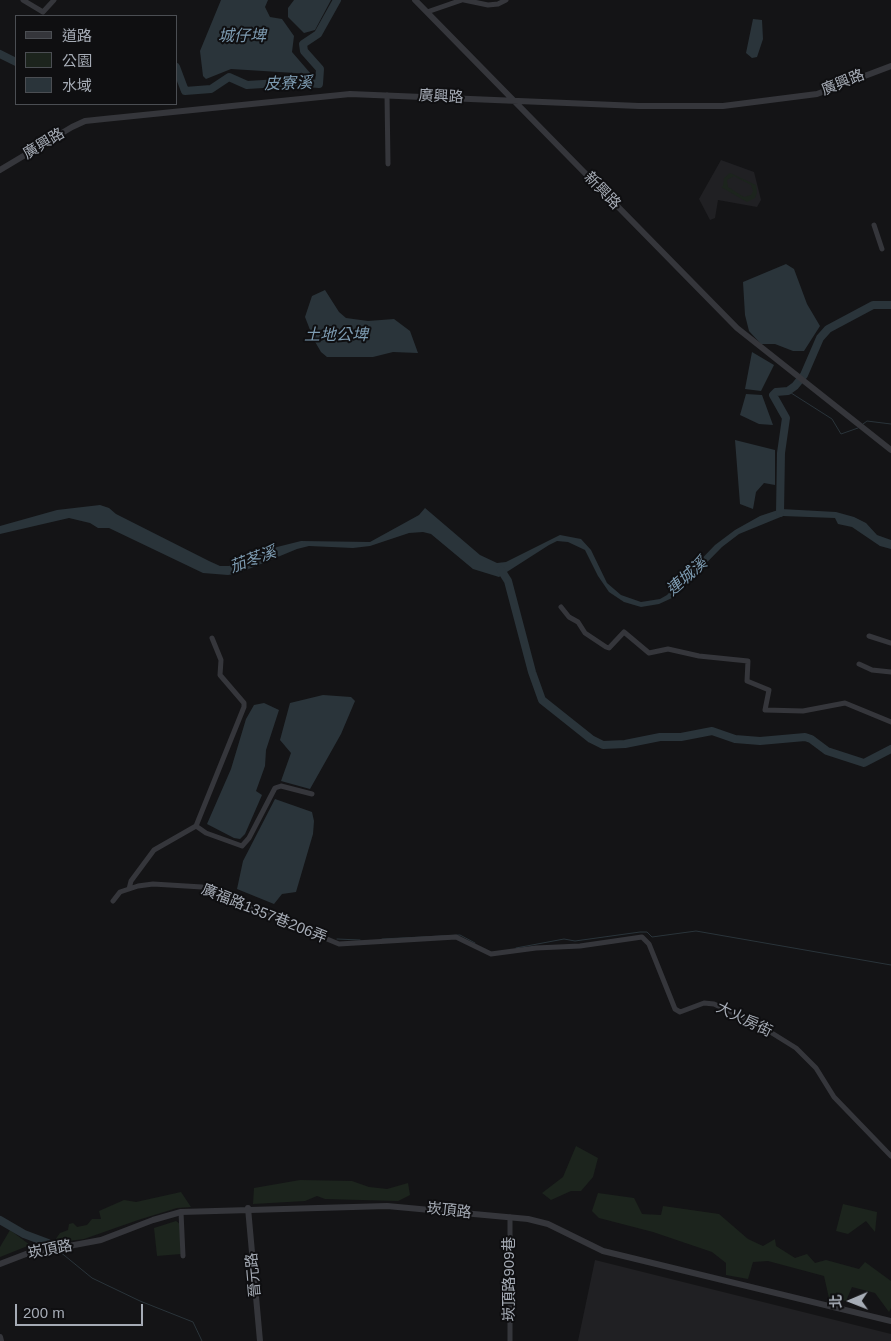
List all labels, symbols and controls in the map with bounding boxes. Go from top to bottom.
legend [15,15,178,105]
text: 道路 [62,27,92,44]
water label: 城仔埤 [218,27,266,47]
text: 公園 [62,52,92,69]
street label: 廣興路 [819,66,867,100]
water label: 皮寮溪 [264,74,312,94]
text: 水域 [62,77,92,94]
street label: 廣興路 [418,87,464,107]
street label: 廣興路 [20,125,68,163]
street label: 新興路 [580,169,624,213]
water label: 土地公埤 [304,326,368,346]
water label: 茄苳溪 [227,543,279,577]
water label: 連城溪 [663,554,711,600]
street label: 廣福路1357巷206弄 [199,881,329,947]
street label: 大火房街 [713,999,775,1041]
street label: 崁頂路 [426,1200,472,1222]
street label: 崁頂路909巷 [501,1236,519,1322]
street label: 崁頂路 [26,1237,74,1263]
street label: 晉元路 [243,1252,265,1298]
north arrow [826,1276,876,1326]
scale bar [18,1294,145,1326]
text: 北 [828,1294,844,1308]
text: 200 m [23,1304,65,1321]

